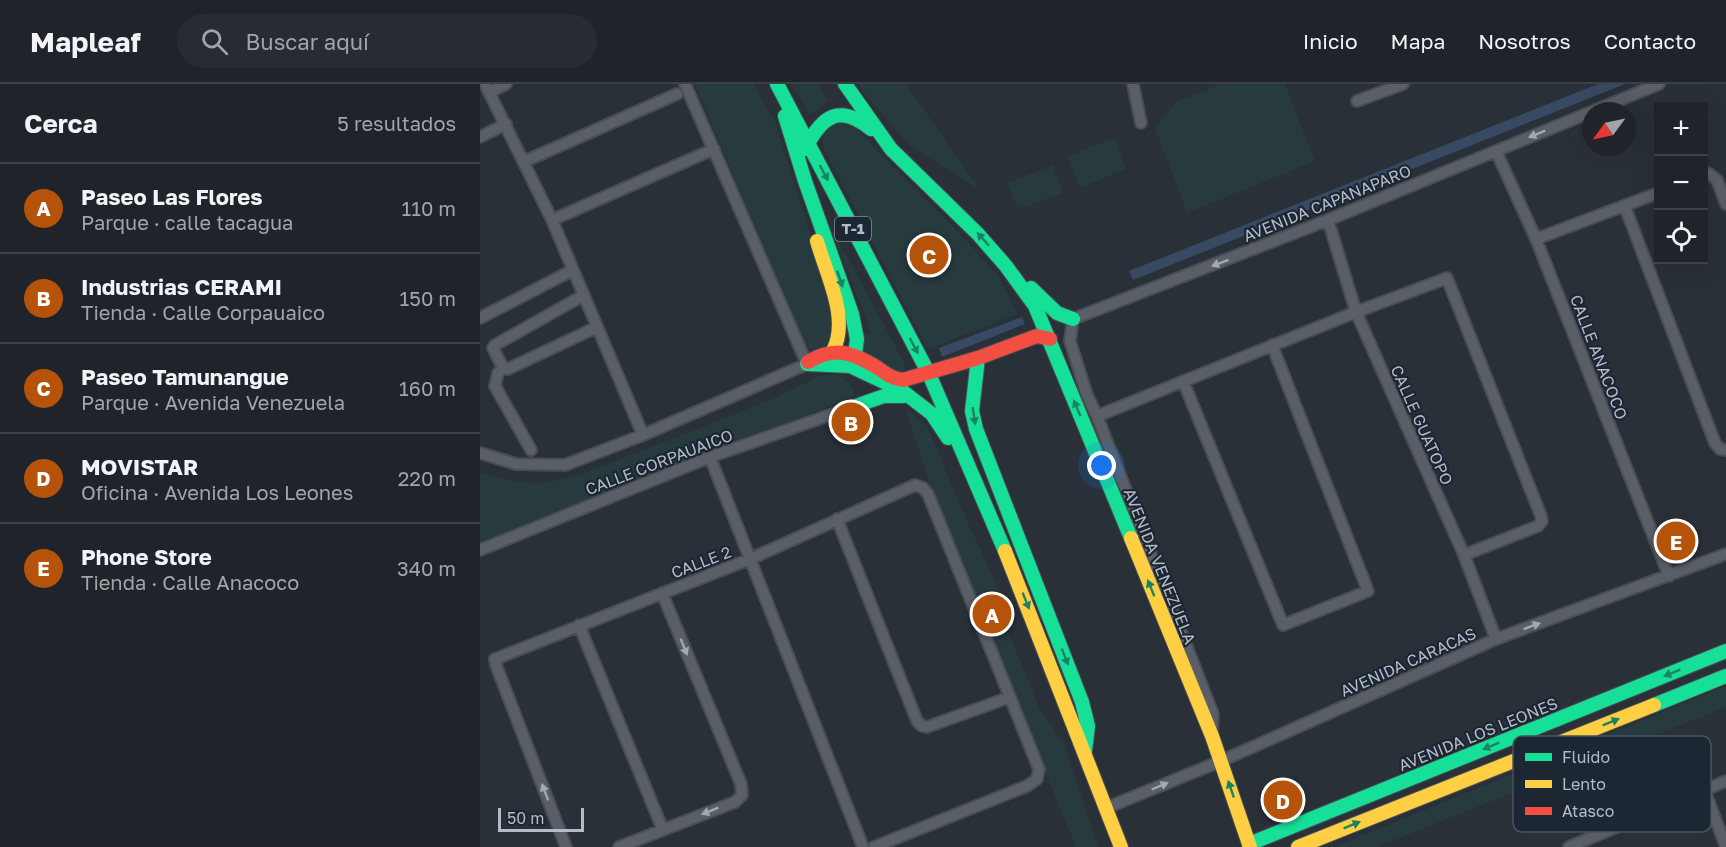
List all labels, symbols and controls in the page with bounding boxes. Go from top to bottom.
search box [177,14,597,68]
text: Mapleaf [30,25,141,58]
icon: search [198,25,231,58]
text: Buscar aquí [246,28,369,55]
text: Inicio [1303,28,1358,54]
text: Mapa [1391,28,1445,54]
text: Nosotros [1478,28,1571,54]
text: Contacto [1604,28,1696,54]
north arrow [1582,102,1636,156]
map controls [1654,102,1708,264]
button: + [1654,102,1708,156]
text: Cerca [24,108,98,139]
text: 5 resultados [337,111,456,135]
one-way arrow [1528,130,1546,139]
button: − [1654,156,1708,210]
street label: AVENIDA CAPANAPARO [1240,160,1414,246]
one-way arrow [819,164,829,181]
text: Paseo Las Flores [81,183,263,210]
text: A [36,196,51,220]
text: 110 m [402,196,456,220]
text: Parque · calle tacagua [81,210,293,234]
button: locate [1654,210,1708,264]
road number: T-1 [835,217,871,241]
pin: C [910,232,948,278]
one-way arrow [976,232,990,247]
one-way arrow [1211,258,1229,268]
one-way arrow [836,270,845,288]
text: Industrias CERAMI [81,273,282,300]
text: B [36,286,51,310]
text: 150 m [400,286,456,310]
street label: CALLE ANACOCO [1566,292,1632,422]
text: Tienda · Calle Corpauaico [81,300,325,324]
one-way arrow [909,337,919,354]
street label: CALLE GUATOPO [1387,362,1457,488]
text: Paseo Tamunangue [81,363,289,390]
text: C [36,376,51,400]
text: 160 m [399,376,456,400]
text: Parque · Avenida Venezuela [81,390,345,414]
one-way arrow [1072,399,1081,417]
pin: B [832,400,871,444]
one-way arrow [970,407,979,426]
street label: CALLE CORPAUAICO [583,425,735,499]
your location [1087,451,1116,480]
text: MOVISTAR [81,453,198,480]
text: D [36,466,51,490]
text: 220 m [398,466,456,490]
text: Oficina · Avenida Los Leones [81,480,353,504]
street label: AVENIDA VENEZUELA [1120,485,1201,647]
pin: E [1656,518,1696,564]
street label: CALLE 2 [668,541,734,583]
text: Phone Store [81,543,212,570]
text: E [37,556,50,580]
text: 340 m [397,556,456,580]
text: Tienda · Calle Anacoco [81,570,299,594]
one-way arrow [1146,579,1155,597]
pin: A [972,592,1012,636]
one-way arrow [1021,593,1031,611]
one-way arrow [1523,620,1541,630]
street label: AVENIDA CARACAS [1337,623,1479,701]
one-way arrow [679,639,689,657]
one-way arrow [1061,648,1070,666]
one-way arrow [1663,669,1681,678]
street label: AVENIDA LOS LEONES [1395,693,1561,775]
one-way arrow [1602,717,1620,726]
legend [1513,736,1711,832]
one-way arrow [1482,742,1500,751]
text: Fluido [1562,747,1610,767]
text: Lento [1562,774,1606,794]
pin: D [1264,778,1302,822]
one-way arrow [1226,780,1235,798]
one-way arrow [1152,781,1170,791]
one-way arrow [540,783,550,801]
text: Atasco [1562,801,1614,821]
scale bar [498,805,584,832]
one-way arrow [701,807,719,816]
text: 50 m [507,808,544,828]
one-way arrow [1343,820,1361,829]

